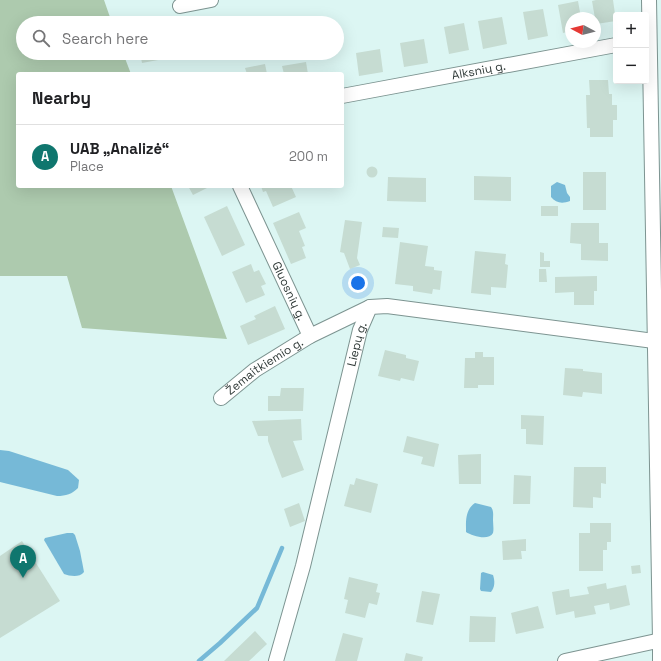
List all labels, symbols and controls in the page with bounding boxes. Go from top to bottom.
north arrow [565,12,601,48]
map controls [613,12,649,84]
button: + [613,12,649,48]
search box [16,16,344,60]
icon: search [30,27,52,49]
text: Search here [62,29,148,48]
button: − [613,48,649,84]
street label: Alksnių g. [450,58,507,83]
text: Nearby [32,87,91,109]
text: UAB „Analizė“ [70,139,170,158]
text: A [41,148,49,165]
text: 200 m [289,148,328,165]
text: Place [70,158,104,175]
street label: Gluosnių g. [268,259,310,323]
your location [348,273,368,293]
street label: Liepų g. [343,319,371,368]
street label: Žemaitkiemio g. [223,334,306,399]
pin: A [10,545,36,578]

